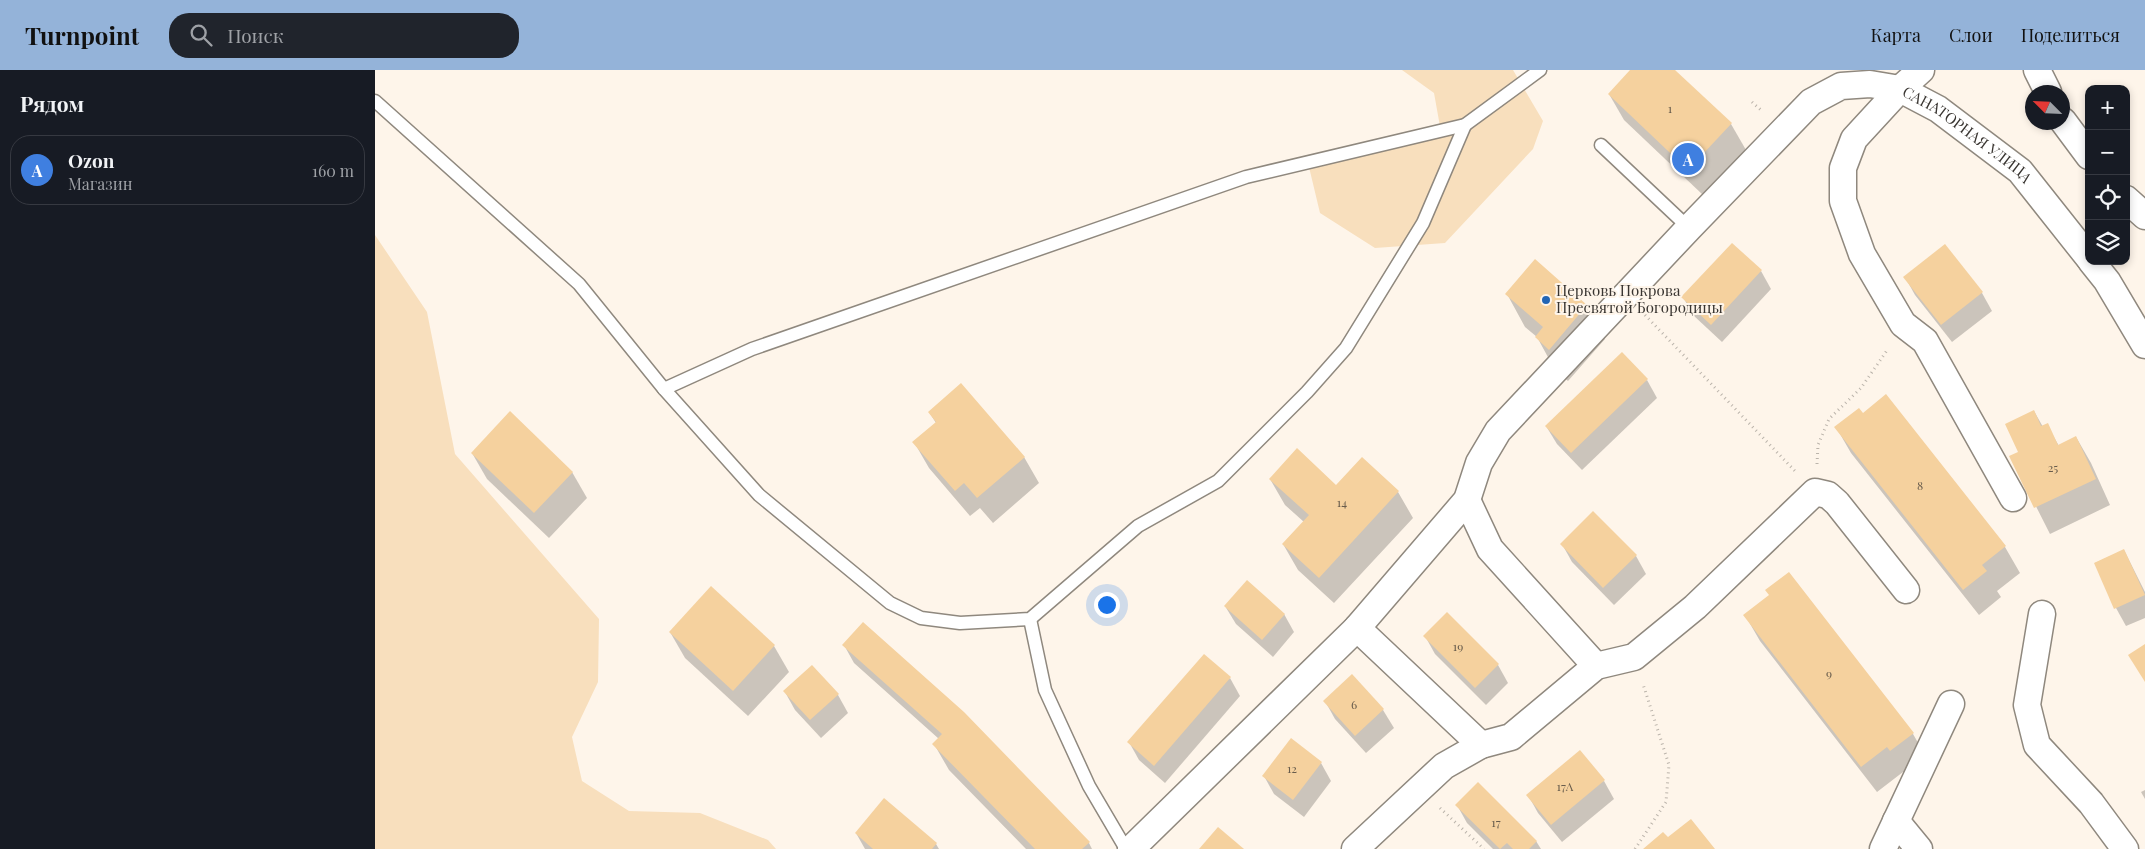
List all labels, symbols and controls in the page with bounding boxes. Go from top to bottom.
search box [169,13,519,58]
text: Turnpoint [25,19,139,51]
icon: search [187,21,215,49]
text: Поиск [227,22,284,48]
text: Карта [1870,23,1921,47]
text: Слои [1949,23,1993,47]
text: Поделиться [2021,23,2120,47]
street label: САНАТОРНАЯ УЛИЦА [1899,81,2037,187]
north arrow [2025,85,2070,130]
map controls [2085,85,2130,265]
button: + [2085,85,2130,130]
text: Рядом [20,89,84,117]
house number: 1 [1668,100,1673,116]
button: − [2085,130,2130,175]
pin: A [1672,140,1704,178]
text: Ozon [68,147,114,173]
text: A [32,160,42,181]
text: 160 m [312,160,354,181]
text: Магазин [68,173,133,194]
button: locate [2085,175,2130,220]
button: layers [2085,220,2130,265]
place label: Церковь Покрова Пресвятой Богородицы [1556,280,1723,317]
marker: Церковь Покрова Пресвятой Богородицы [1540,294,1552,306]
house number: 25 [2048,459,2058,475]
house number: 8 [1917,477,1923,493]
house number: 14 [1337,494,1347,510]
your location [1094,592,1120,618]
house number: 19 [1453,638,1463,654]
house number: 9 [1826,665,1832,681]
house number: 6 [1351,696,1357,712]
house number: 12 [1287,760,1297,776]
house number: 17А [1557,778,1574,794]
house number: 17 [1491,814,1501,830]

